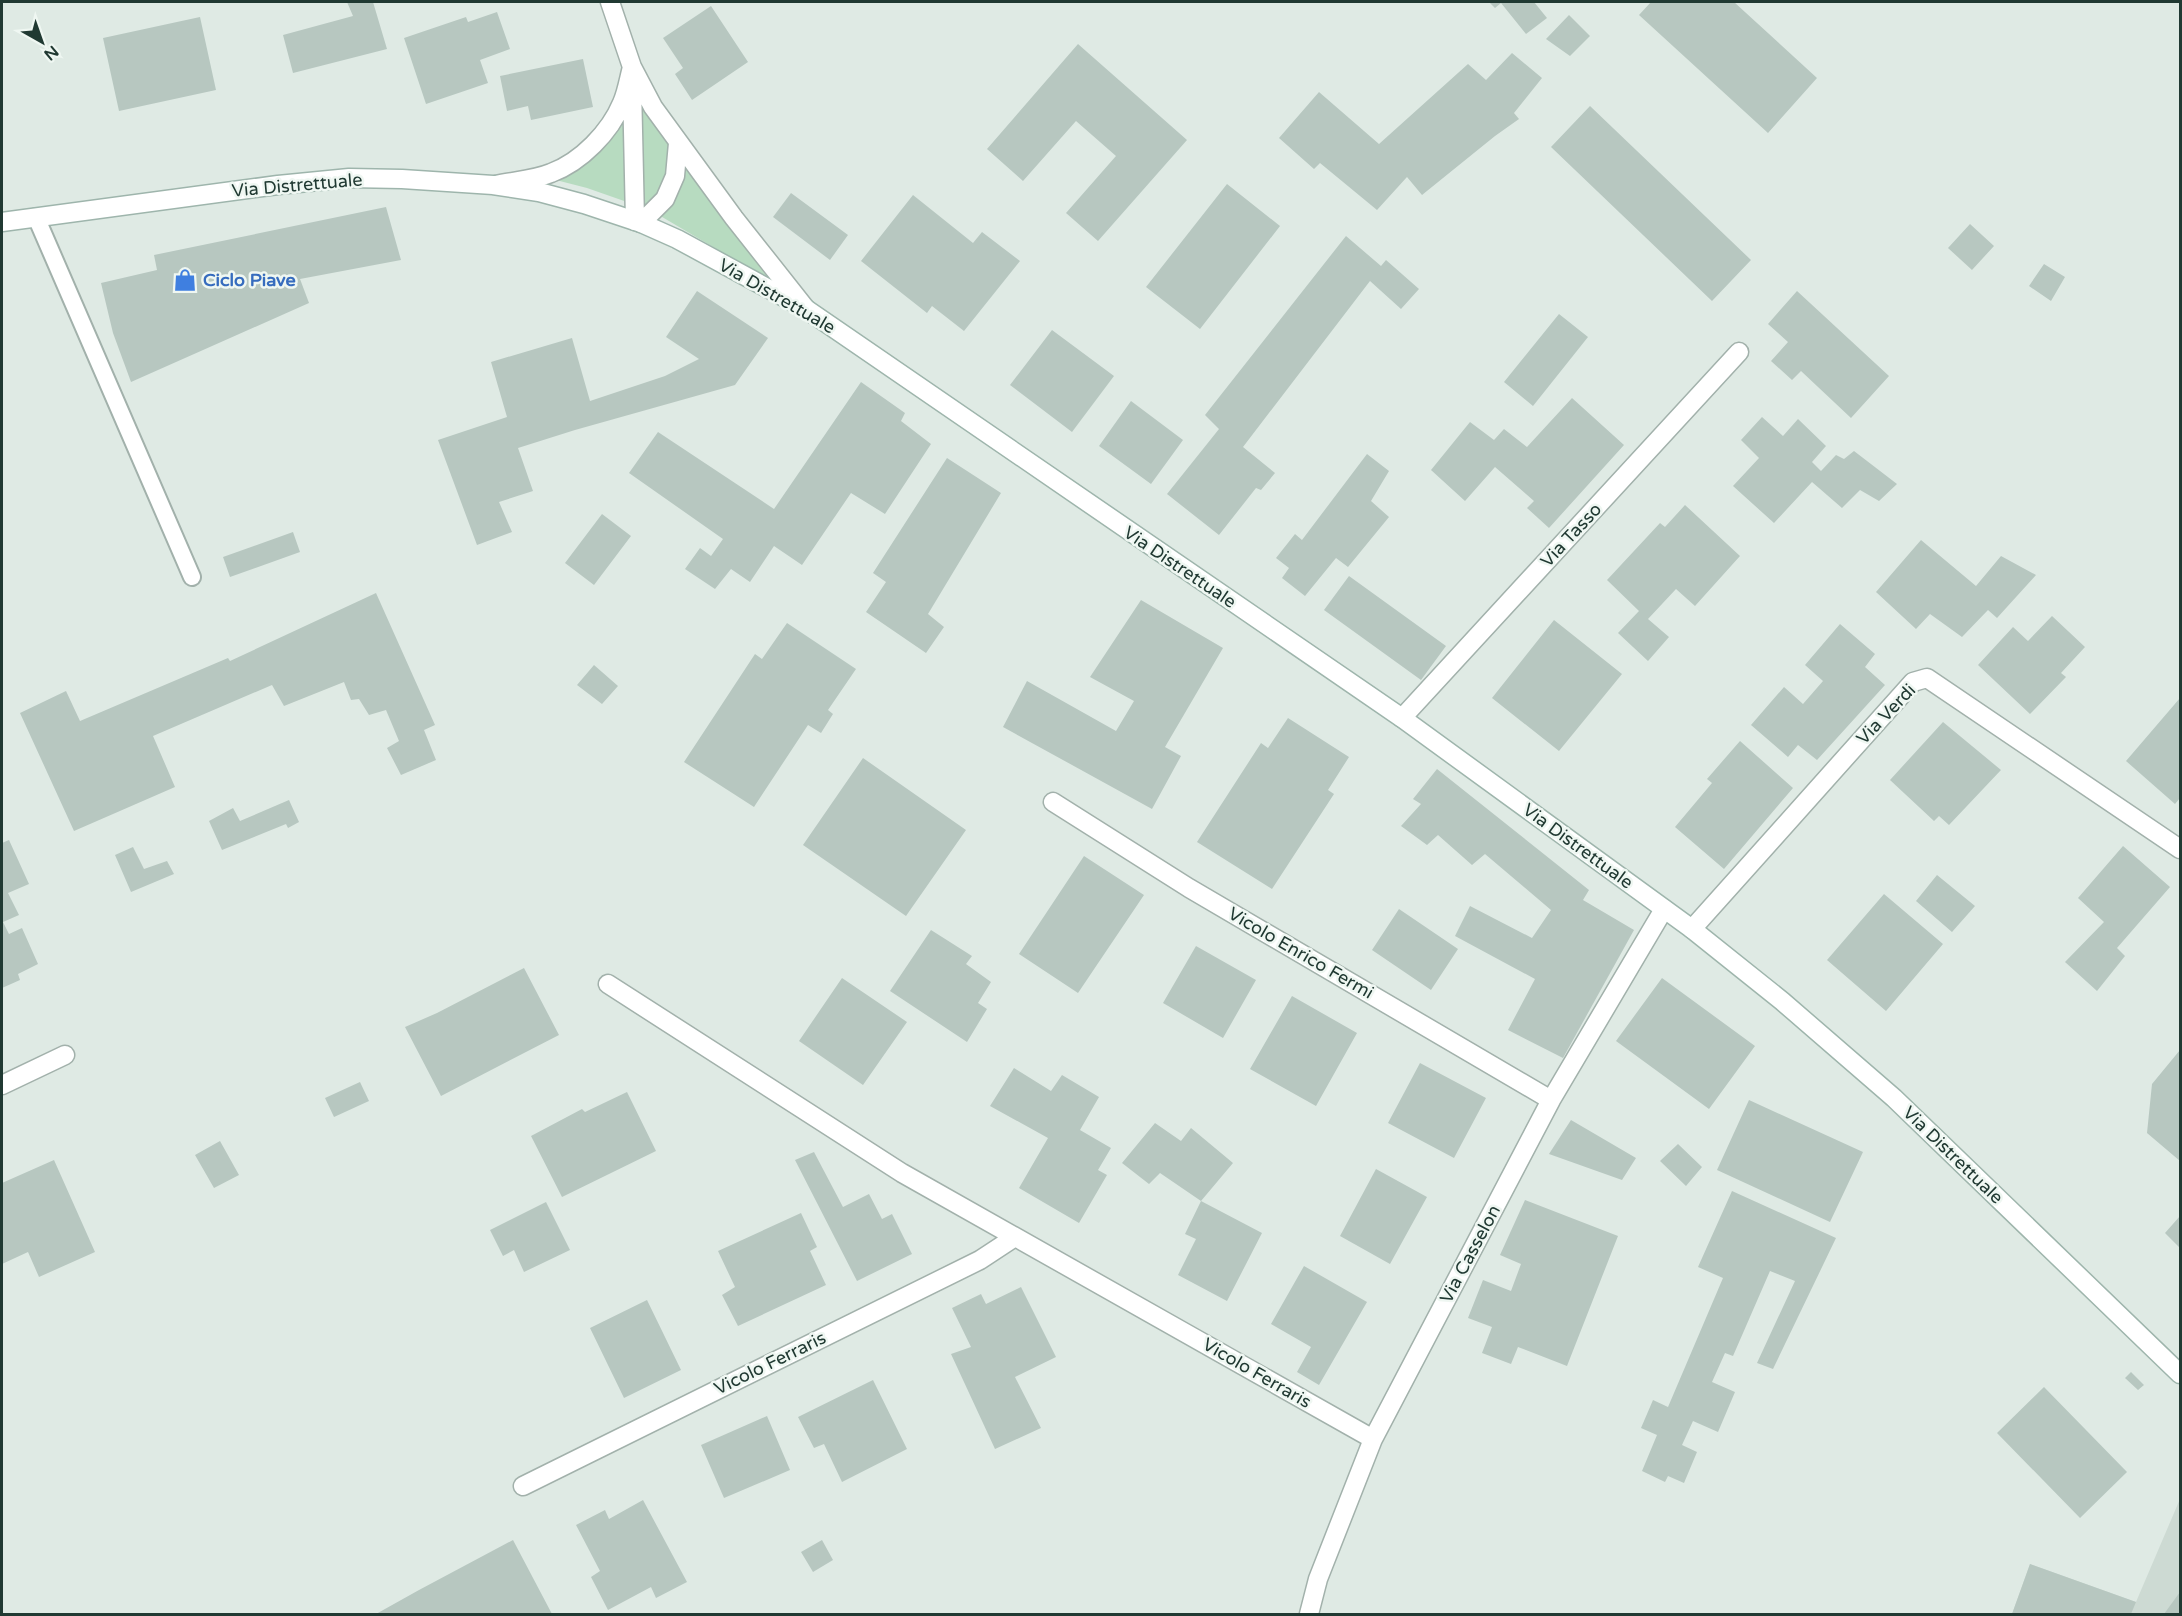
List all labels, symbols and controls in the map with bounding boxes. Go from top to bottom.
north arrow [12,12,72,72]
text: N [40,41,62,65]
street label: Via Distrettuale [231,168,363,202]
street label: Via Distrettuale [715,254,839,338]
shop icon: Ciclo Piave [172,267,198,293]
place label: Ciclo Piave [203,269,296,291]
street label: Via Tasso [1536,498,1606,572]
street label: Via Distrettuale [1119,521,1241,613]
street label: Via Verdi [1852,679,1920,749]
street label: Via Distrettuale [1518,799,1638,893]
street label: Vicolo Enrico Fermi [1224,902,1378,1004]
street label: Via Distrettuale [1898,1102,2008,1208]
street label: Via Casselon [1435,1201,1505,1307]
street label: Vicolo Ferraris [710,1326,830,1400]
street label: Vicolo Ferraris [1199,1333,1315,1413]

